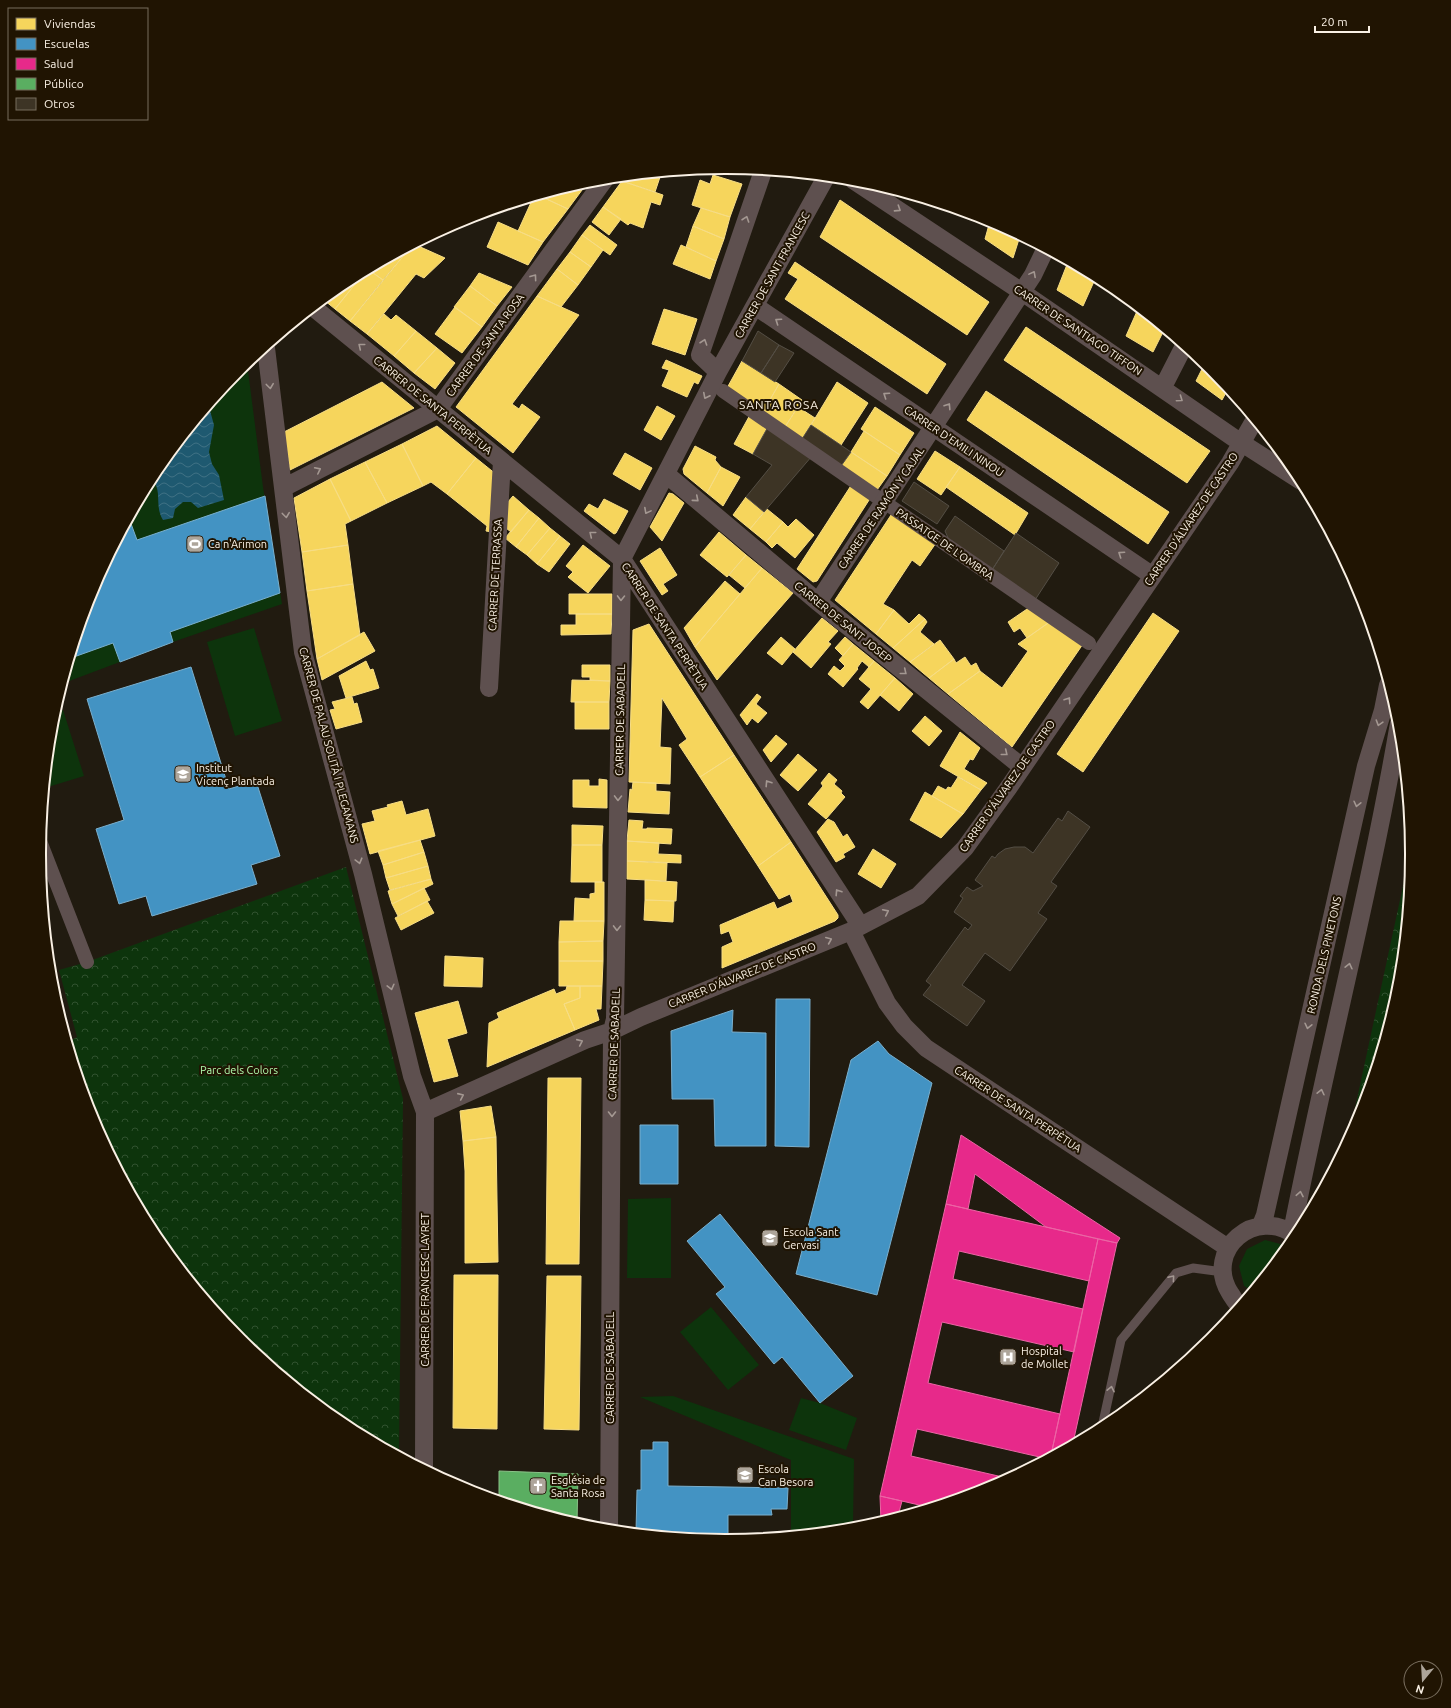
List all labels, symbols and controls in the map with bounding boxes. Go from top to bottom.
legend [8,8,148,120]
scale bar [1315,8,1369,34]
text: 20 m [1321,15,1348,28]
text: Viviendas [44,17,96,30]
text: Escuelas [44,37,90,50]
text: Salud [44,57,73,70]
text: Público [44,77,84,90]
text: Otros [44,97,75,110]
one-way arrow [894,204,901,212]
street label: CARRER DE SANT FRANCESC [732,209,812,340]
one-way arrow [742,216,750,223]
one-way arrow [1029,270,1036,278]
one-way arrow [529,275,536,282]
street label: CARRER DE SANTIAGO TIFFON [1012,283,1144,377]
street label: CARRER DE SANTA ROSA [444,291,527,399]
one-way arrow [775,319,782,326]
one-way arrow [699,339,708,346]
one-way arrow [358,344,365,351]
street label: CARRER DE SANTA PERPÈTUA [371,353,496,457]
one-way arrow [265,383,274,389]
one-way arrow [704,391,711,399]
one-way arrow [883,392,890,399]
one-way arrow [1175,394,1182,401]
district label: SANTA ROSA [739,398,819,411]
street label: CARRER D'EMILI NINOU [902,403,1006,479]
one-way arrow [943,403,951,410]
street label: CARRER DE RAMÓN Y CAJAL [835,444,927,571]
street label: CARRER D'ÁLVAREZ DE CASTRO [1141,450,1240,588]
one-way arrow [313,467,321,475]
one-way arrow [692,495,699,502]
street label: PASSATGE DE L'OMBRA [894,506,997,583]
one-way arrow [644,507,652,514]
one-way arrow [281,512,290,518]
street label: CARRER DE TERRASSA [486,518,504,631]
one-way arrow [589,532,596,539]
sports icon: Ca n'Arimon [185,534,205,554]
place label: Ca n'Arimon [208,538,267,550]
one-way arrow [1118,551,1125,559]
street label: CARRER DE SANTA PERPÈTUA [619,560,712,692]
street label: CARRER DE SANT JOSEP [792,579,894,665]
one-way arrow [617,595,626,601]
street label: CARRER DE PALAU SOLITÀ I PLEGAMANS [297,645,362,845]
street label: CARRER DE SABADELL [613,663,627,776]
one-way arrow [899,667,907,674]
one-way arrow [1063,697,1071,704]
street label: CARRER D'ÁLVAREZ DE CASTRO [956,717,1057,854]
one-way arrow [1375,719,1384,726]
one-way arrow [1001,749,1008,756]
place label: Institut Vicenç Plantada [196,762,275,787]
school or university icon: Institut Vicenç Plantada [173,764,193,784]
one-way arrow [765,780,772,787]
one-way arrow [614,795,623,801]
one-way arrow [1354,801,1362,807]
one-way arrow [355,858,363,864]
one-way arrow [836,890,843,897]
street label: RONDA DELS PINETONS [1305,895,1343,1015]
one-way arrow [881,909,889,917]
one-way arrow [612,925,621,931]
one-way arrow [826,936,833,944]
street label: CARRER D'ÁLVAREZ DE CASTRO [666,939,818,1010]
one-way arrow [1345,962,1353,969]
one-way arrow [386,984,394,990]
street label: CARRER DE SABADELL [606,987,622,1100]
one-way arrow [1304,1023,1312,1029]
one-way arrow [576,1039,583,1047]
street label: CARRER DE SANTA PERPÈTUA [952,1063,1085,1155]
park label: Parc dels Colors [200,1064,278,1076]
one-way arrow [1316,1089,1325,1096]
one-way arrow [457,1092,464,1100]
one-way arrow [608,1111,616,1117]
one-way arrow [1295,1191,1303,1197]
street label: CARRER DE FRANCESC LAYRET [419,1213,431,1367]
place label: Escola Sant Gervasi [783,1226,839,1251]
school or university icon: Escola Sant Gervasi [760,1228,780,1248]
one-way arrow [1167,1276,1174,1283]
street label: CARRER DE SABADELL [604,1312,616,1424]
place label: Hospital de Mollet [1021,1345,1069,1370]
hospital icon: Hospital de Mollet [998,1347,1018,1367]
one-way arrow [1106,1386,1114,1392]
place label: Escola Can Besora [758,1463,813,1488]
school or university icon: Escola Can Besora [735,1465,755,1485]
place label: Església de Santa Rosa [551,1474,605,1499]
church icon: Església de Santa Rosa [528,1476,548,1496]
north arrow [1403,1660,1443,1700]
text: N [1414,1683,1426,1696]

